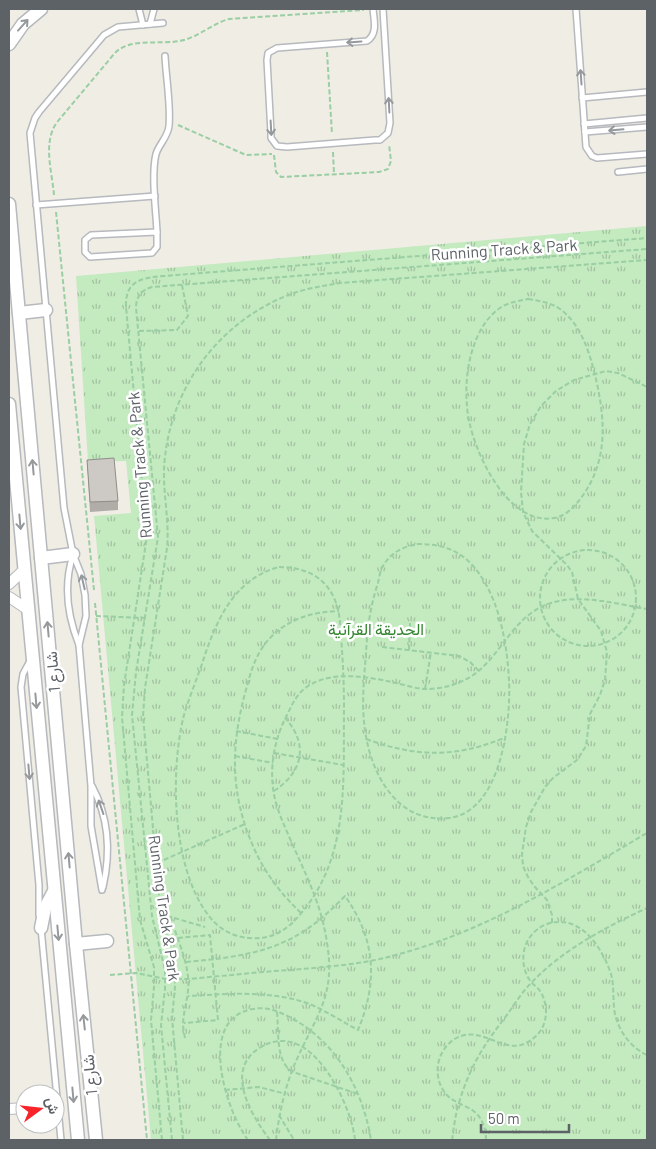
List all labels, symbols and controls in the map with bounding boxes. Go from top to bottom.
one-way arrow [17,18,29,31]
one-way arrow [346,37,362,47]
one-way arrow [576,70,585,86]
one-way arrow [384,97,393,113]
one-way arrow [266,120,275,136]
one-way arrow [608,125,624,134]
street label: Running Track & Park [430,234,578,264]
street label: Running Track & Park [123,391,155,539]
one-way arrow [28,459,38,475]
one-way arrow [15,514,24,530]
one-way arrow [78,574,87,590]
park label: الحديقة القرآنية [328,619,424,640]
one-way arrow [43,621,53,637]
street label: شارع 1 [41,650,66,693]
one-way arrow [31,693,41,709]
one-way arrow [24,764,34,780]
one-way arrow [96,800,105,816]
street label: Running Track & Park [145,834,185,982]
one-way arrow [64,853,73,869]
one-way arrow [53,925,63,941]
one-way arrow [79,1014,89,1030]
street label: شارع 1 [77,1053,104,1096]
north arrow [15,1084,65,1134]
one-way arrow [68,1086,78,1102]
text: ش [42,1095,63,1116]
scale bar [481,1102,568,1134]
text: 50 m [488,1109,520,1127]

